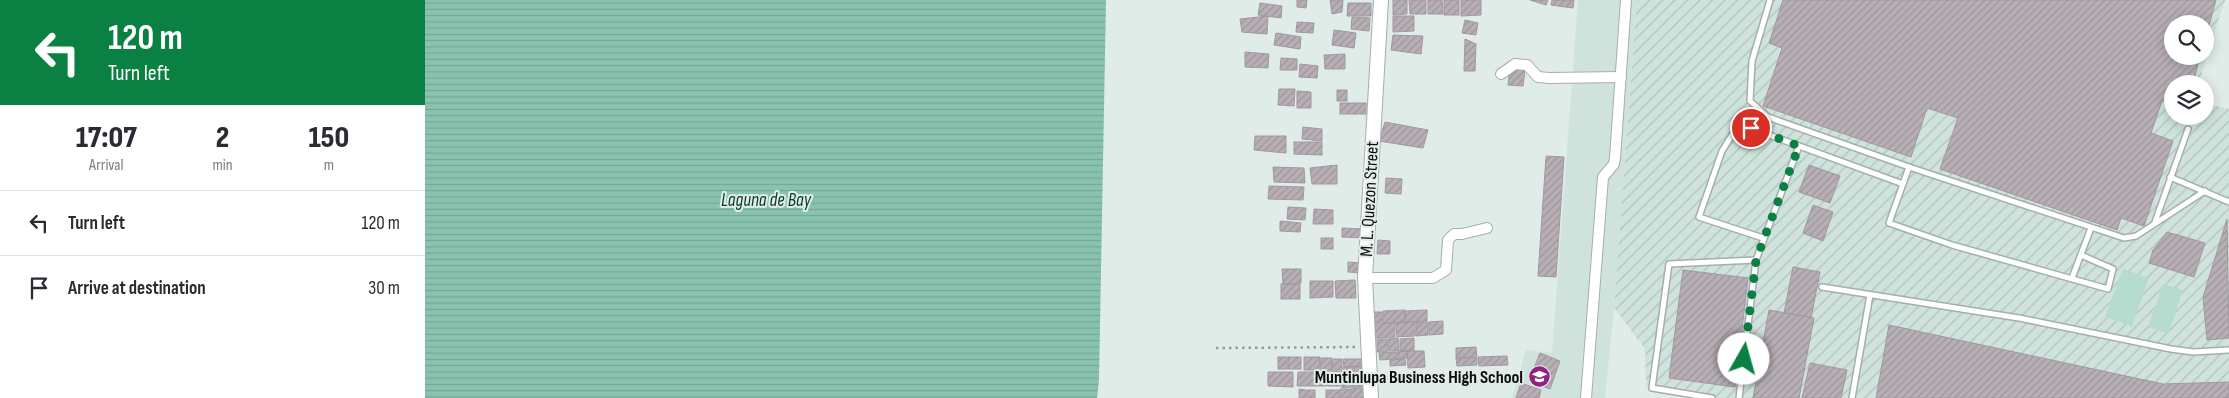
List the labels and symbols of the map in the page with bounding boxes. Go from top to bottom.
pin [1730,107,1772,149]
street label: M. L. Quezon Street [1356,140,1383,257]
water label: Laguna de Bay [721,189,812,212]
position arrow [1717,332,1769,384]
school or university icon: Muntinlupa Business High School [1527,365,1551,389]
place label: Muntinlupa Business High School [1315,367,1523,388]

